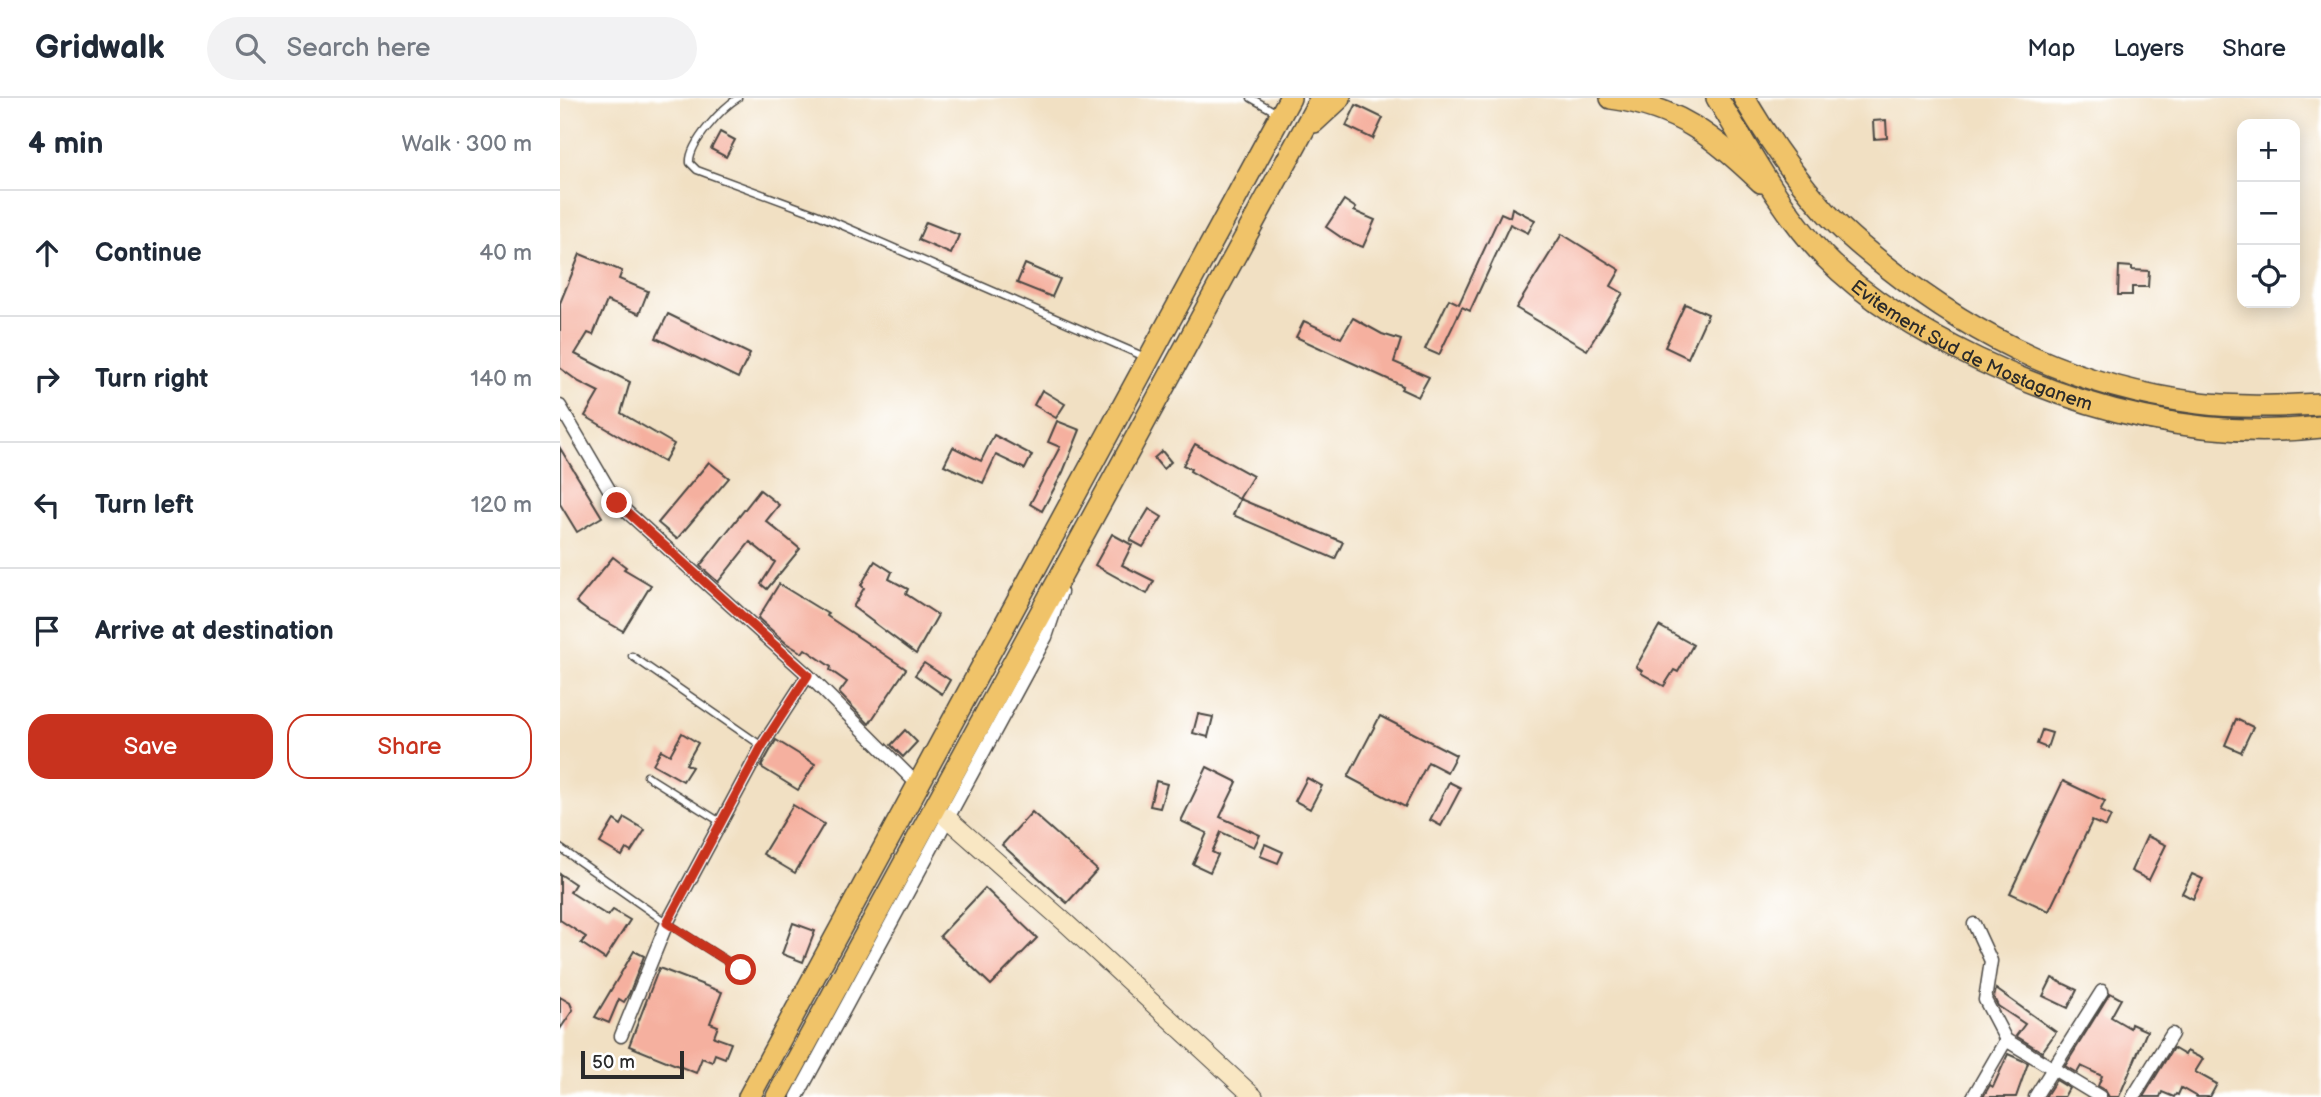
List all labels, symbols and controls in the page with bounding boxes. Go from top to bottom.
search box [207,17,697,80]
text: Gridwalk [35,28,165,68]
icon: search [231,29,269,67]
text: Search here [287,33,431,64]
text: Map [2027,34,2075,63]
text: Layers [2113,34,2184,63]
text: Share [2222,34,2286,63]
map controls [2237,119,2300,308]
button: + [2237,119,2300,182]
text: 4 min [28,126,103,162]
text: Walk · 300 m [401,130,532,158]
button: − [2237,182,2300,245]
icon: ahead [28,234,66,272]
text: Continue [95,238,202,269]
text: 40 m [479,239,532,267]
button: locate [2237,245,2300,308]
street label: Evitement Sud de Mostaganem [1846,276,2095,416]
icon: right [28,360,66,398]
text: Turn right [95,364,208,395]
text: 140 m [470,365,532,393]
icon: left [28,486,66,524]
route end [601,487,632,518]
text: Turn left [95,490,194,521]
text: 120 m [471,491,532,519]
icon: arrive [28,612,66,650]
text: Arrive at destination [95,616,334,647]
button: Save [28,714,273,779]
button: Share [287,714,532,779]
route start [725,954,756,985]
scale bar [581,1048,684,1080]
text: 50 m [592,1051,635,1074]

